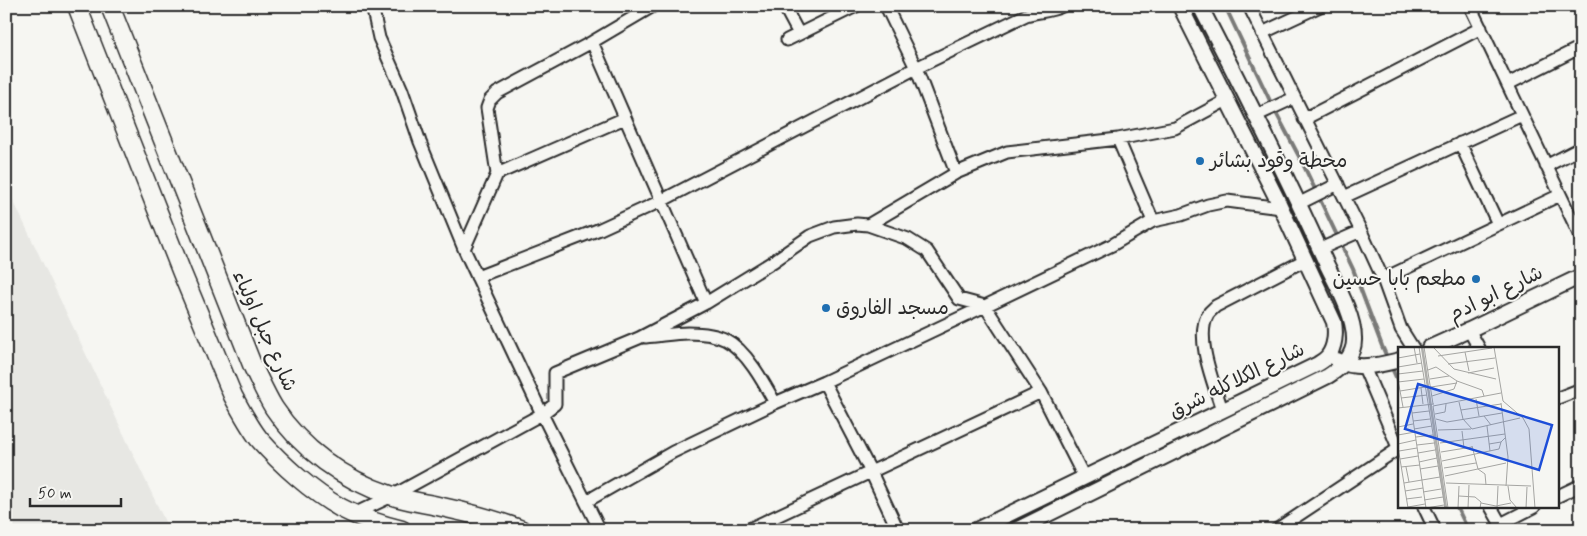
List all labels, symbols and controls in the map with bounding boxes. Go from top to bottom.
place label: محطة وقود بشائر [1208,148,1347,175]
marker: محطة وقود بشائر [1194,155,1206,167]
street label: شارع ابو ادم [1444,260,1548,329]
street label: شارع جبل اولياء [225,266,303,396]
place label: مطعم بابا حسين [1333,266,1466,293]
marker: مطعم بابا حسين [1470,273,1482,285]
place label: مسجد الفاروق [836,295,949,322]
marker: مسجد الفاروق [820,302,832,314]
street label: شارع الكلاكله شرق [1165,336,1309,426]
inset map [1398,347,1560,508]
scale bar [30,476,121,508]
text: 50 m [38,484,72,504]

